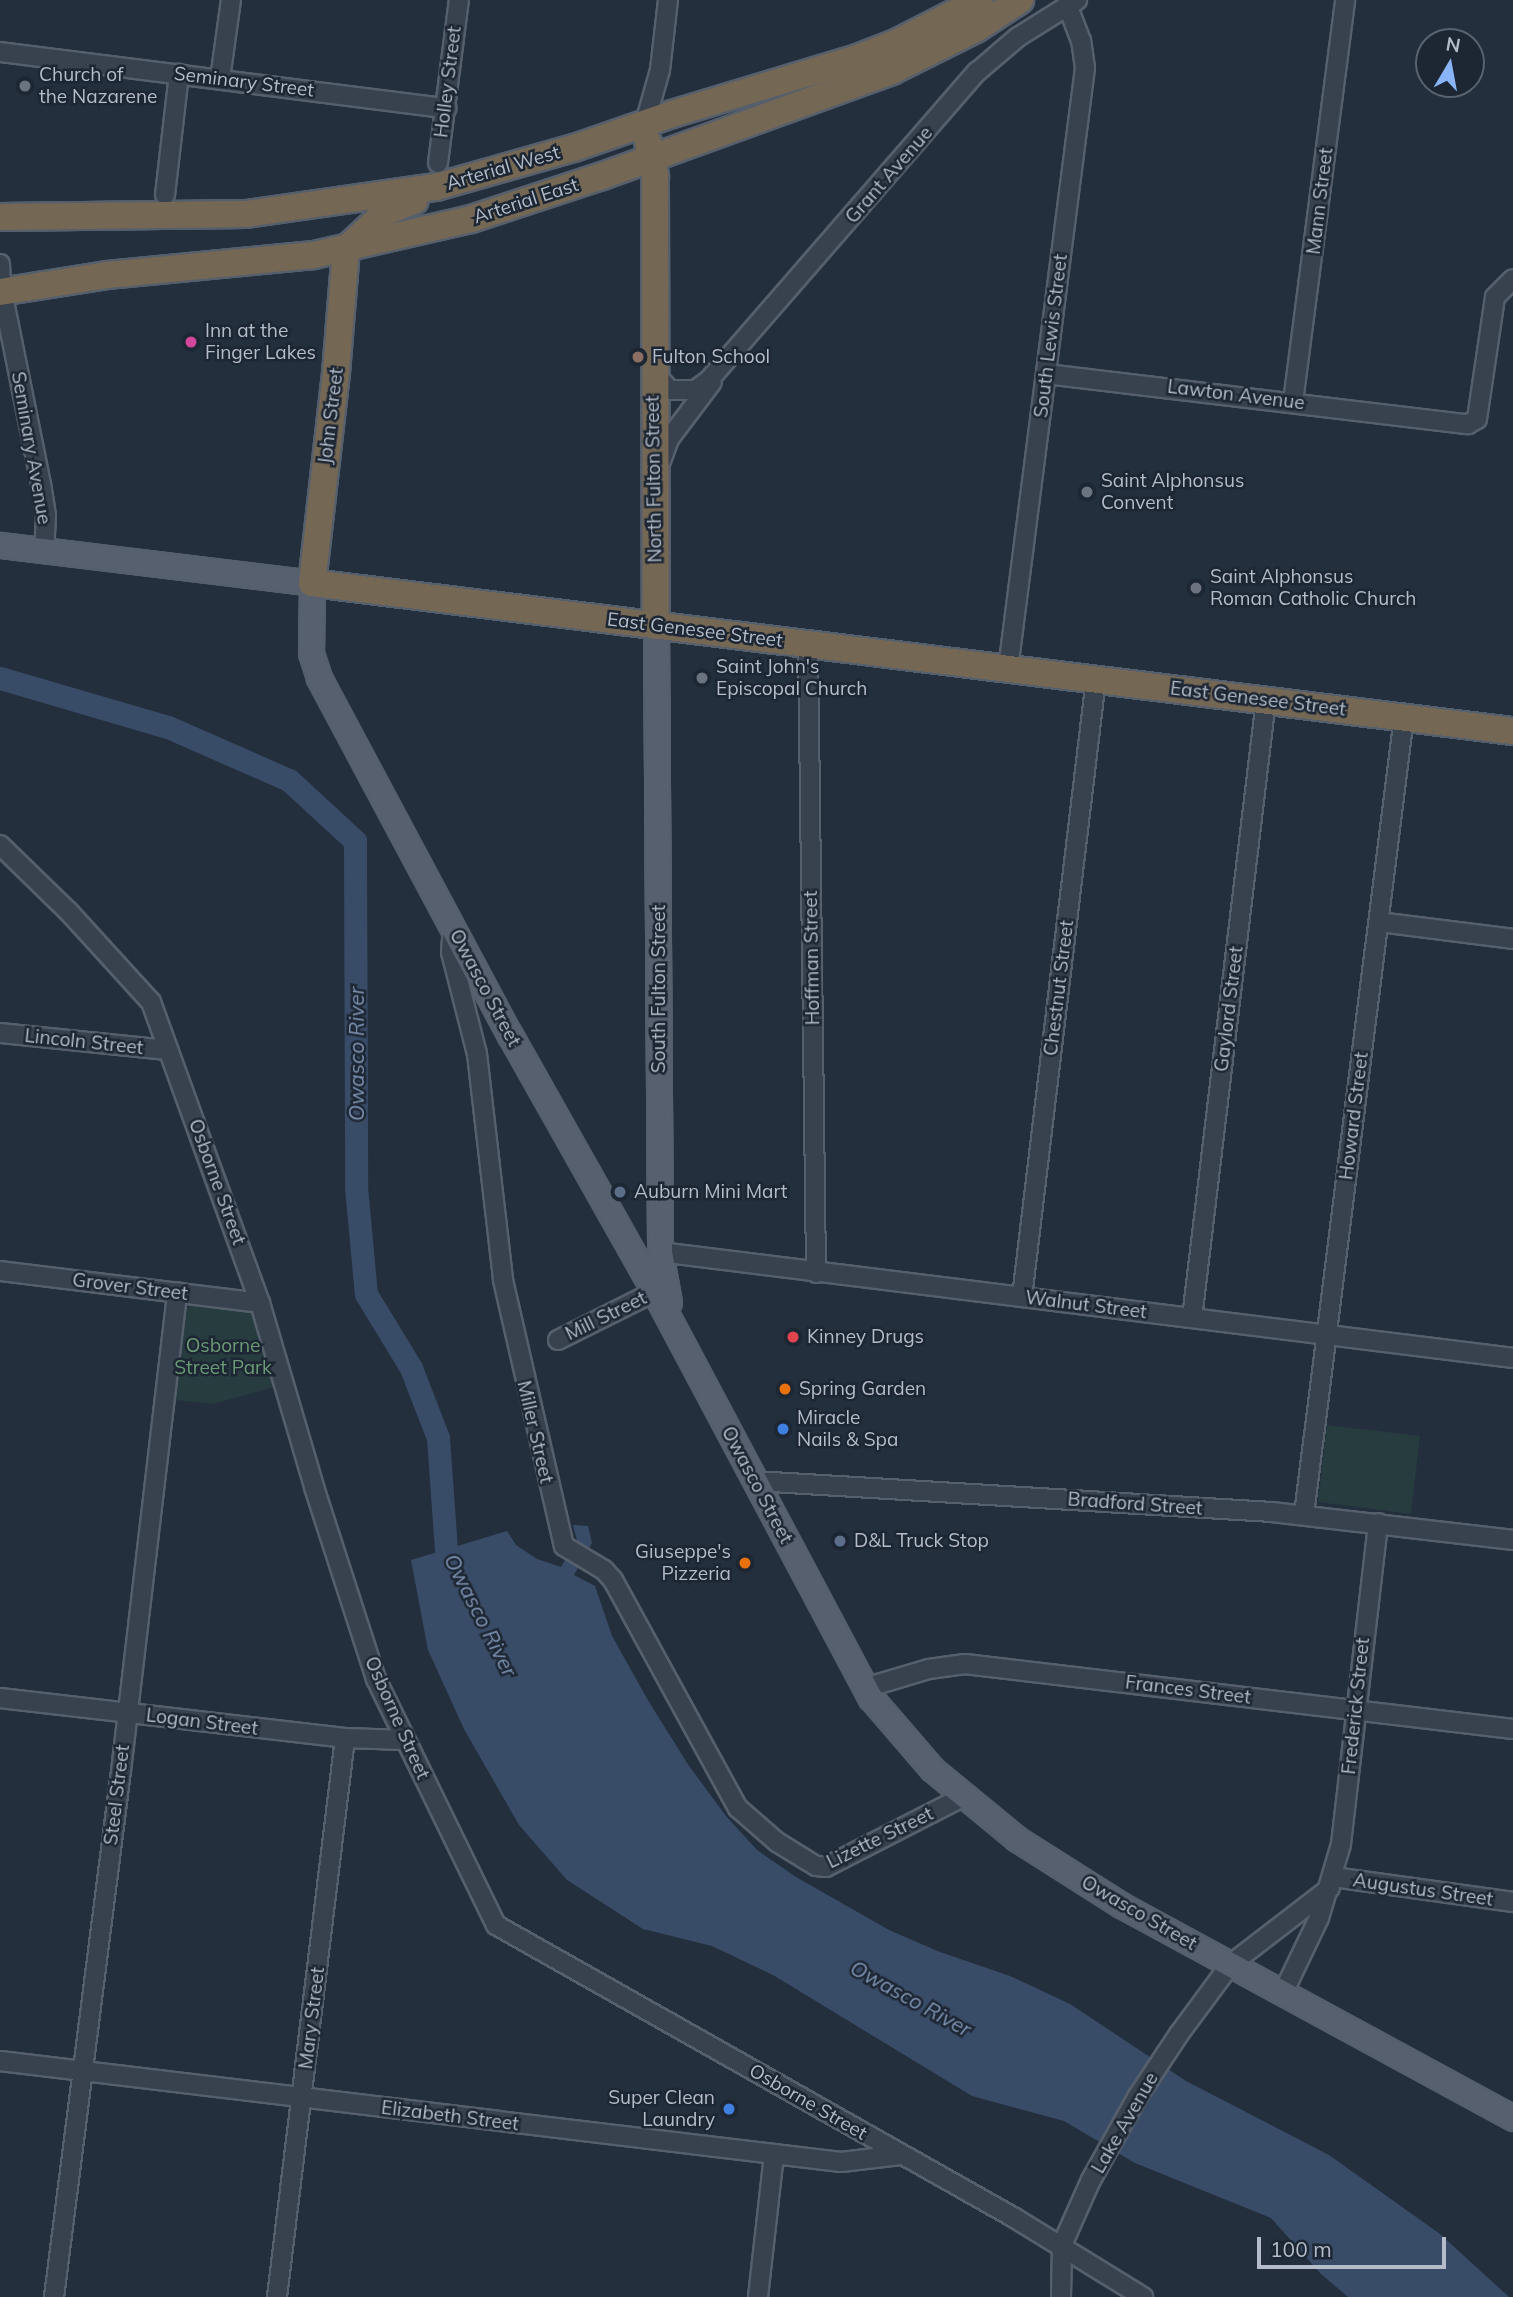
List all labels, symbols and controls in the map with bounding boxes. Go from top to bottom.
street label: Holley Street [430,25,466,139]
north arrow [1415,28,1485,98]
text: N [1444,31,1462,57]
street label: Seminary Street [173,62,315,102]
place label: Church of the Nazarene [39,64,157,108]
marker: Church of the Nazarene [17,78,33,94]
street label: Grant Avenue [841,122,937,228]
street label: Arterial West [444,141,562,195]
street label: Mann Street [1302,146,1338,256]
street label: Arterial East [471,173,581,229]
street label: South Lewis Street [1030,253,1072,419]
place label: Inn at the Finger Lakes [205,320,316,364]
marker: Inn at the Finger Lakes [183,334,199,350]
place label: Fulton School [652,346,770,368]
marker: Fulton School [630,349,646,365]
street label: John Street [314,367,348,465]
street label: Seminary Avenue [6,370,56,526]
street label: Lawton Avenue [1166,375,1306,415]
street label: North Fulton Street [641,395,667,563]
place label: Saint Alphonsus Convent [1101,470,1244,514]
marker: Saint Alphonsus Convent [1079,484,1095,500]
place label: Saint Alphonsus Roman Catholic Church [1210,566,1416,610]
marker: Saint Alphonsus Roman Catholic Church [1188,580,1204,596]
street label: East Genesee Street [606,608,784,652]
place label: Saint John's Episcopal Church [716,656,867,700]
marker: Saint John's Episcopal Church [694,670,710,686]
street label: East Genesee Street [1169,677,1347,721]
street label: Hoffman Street [799,891,825,1025]
street label: South Fulton Street [648,905,670,1073]
street label: Chestnut Street [1039,919,1079,1057]
street label: Owasco Street [445,926,525,1050]
street label: Gaylord Street [1210,945,1248,1073]
water label: Owasco River [343,987,369,1121]
street label: Lincoln Street [24,1024,144,1060]
street label: Howard Street [1335,1051,1373,1181]
street label: Osborne Street [184,1116,250,1248]
place label: Auburn Mini Mart [634,1181,787,1203]
marker: Auburn Mini Mart [612,1184,628,1200]
street label: Grover Street [71,1269,189,1305]
street label: Walnut Street [1024,1286,1148,1324]
street label: Mill Street [562,1287,650,1345]
place label: Kinney Drugs [807,1326,924,1348]
marker: Kinney Drugs [785,1329,801,1345]
park label: Osborne Street Park [174,1335,272,1379]
street label: Miller Street [512,1378,558,1486]
place label: Spring Garden [799,1378,926,1400]
marker: Spring Garden [777,1381,793,1397]
place label: Miracle Nails & Spa [797,1407,898,1451]
marker: Miracle Nails & Spa [775,1421,791,1437]
street label: Owasco Street [717,1423,797,1547]
street label: Bradford Street [1067,1488,1203,1520]
place label: D&L Truck Stop [854,1530,989,1552]
marker: D&L Truck Stop [832,1533,848,1549]
place label: Giuseppe's Pizzeria [635,1541,731,1585]
water label: Owasco River [439,1549,523,1681]
marker: Giuseppe's Pizzeria [737,1555,753,1571]
street label: Frederick Street [1337,1636,1375,1776]
street label: Osborne Street [360,1653,434,1783]
street label: Frances Street [1124,1671,1252,1709]
street label: Logan Street [145,1704,259,1740]
street label: Steel Street [100,1743,134,1847]
street label: Lizette Street [823,1802,937,1874]
street label: Augustus Street [1351,1869,1495,1911]
street label: Owasco Street [1077,1871,1201,1955]
water label: Owasco River [846,1954,976,2042]
street label: Mary Street [294,1966,330,2070]
street label: Osborne Street [745,2059,871,2145]
street label: Lake Avenue [1087,2068,1163,2178]
place label: Super Clean Laundry [608,2087,715,2131]
street label: Elizabeth Street [380,2096,520,2136]
marker: Super Clean Laundry [721,2101,737,2117]
scale bar [1261,2224,1450,2268]
text: 100 m [1270,2236,1332,2262]

